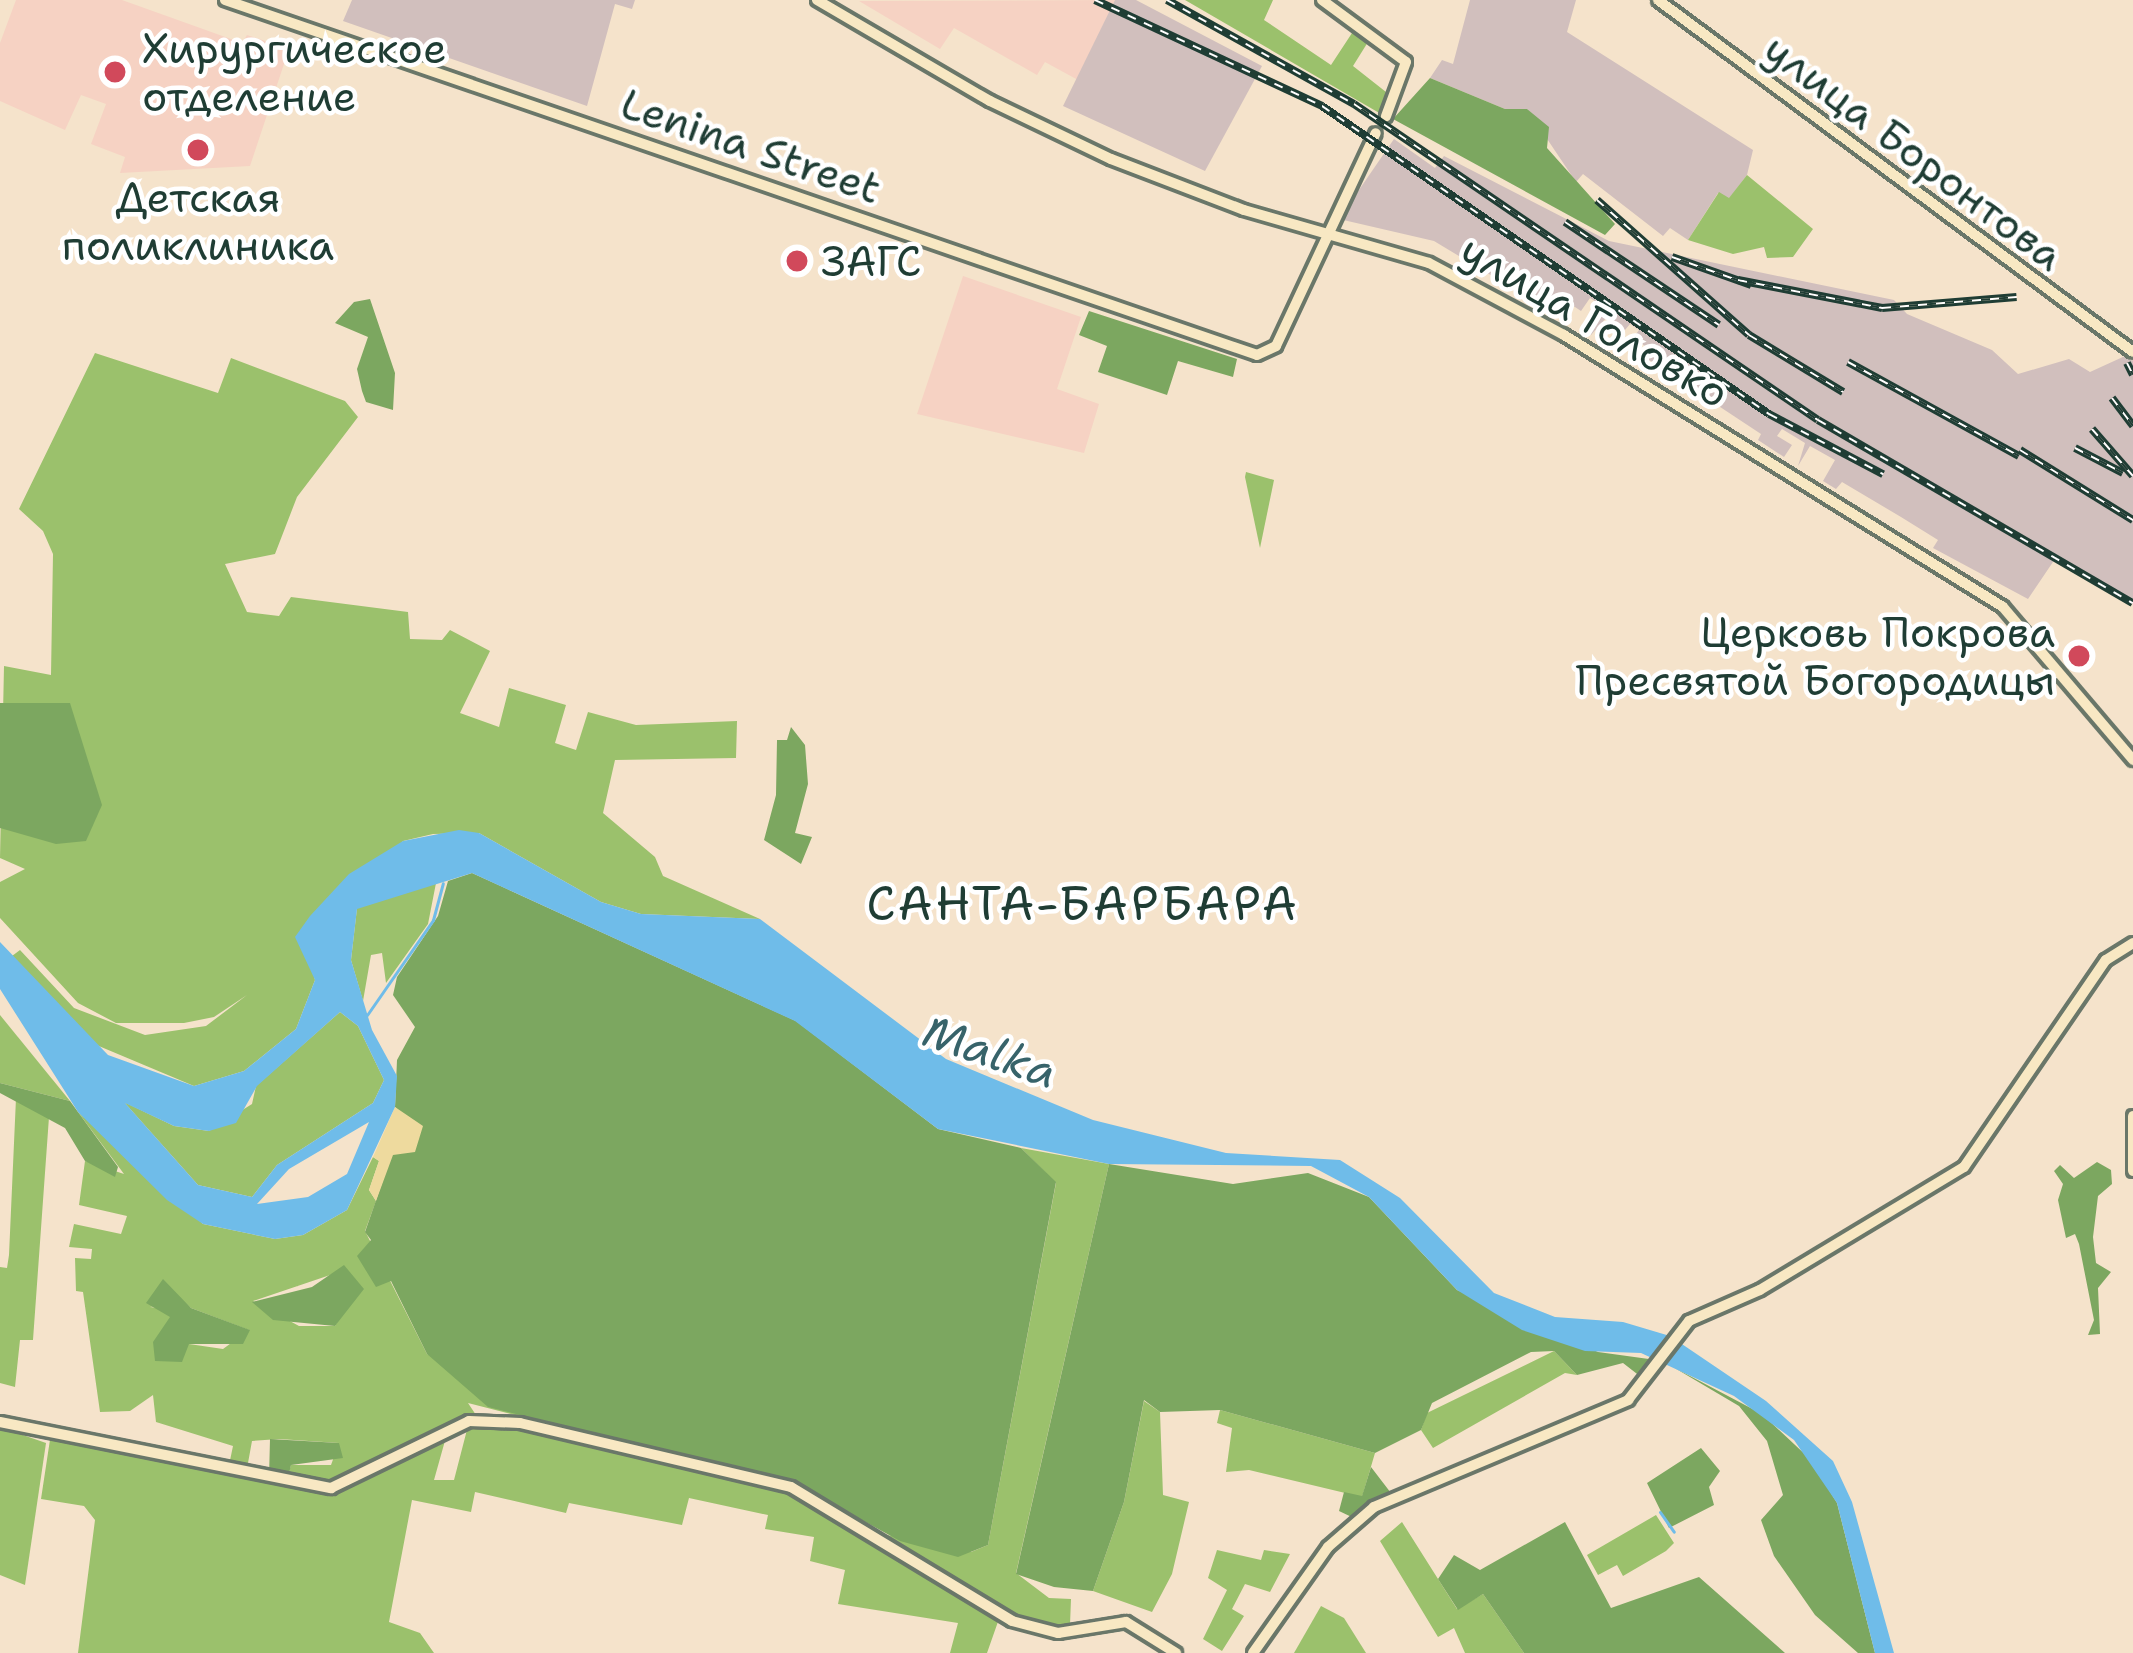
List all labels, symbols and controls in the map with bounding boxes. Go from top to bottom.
place label: Хирургическое отделение [142,23,447,122]
street label: улица Боронтова [1755,23,2073,281]
marker: Хирургическое отделение [99,56,131,88]
street label: Lenina Street [614,78,888,214]
marker: Детская поликлиника [182,134,214,166]
place label: Детская поликлиника [62,172,334,270]
street label: улица Головко [1452,224,1738,418]
place label: ЗАГС [821,236,921,286]
marker: ЗАГС [784,248,810,274]
place label: Церковь Покрова Пресвятой Богородицы [1576,607,2055,706]
marker: Церковь Покрова Пресвятой Богородицы [2066,643,2092,669]
district label: САНТА-БАРБАРА [866,875,1300,933]
water label: Malka [916,1004,1064,1100]

